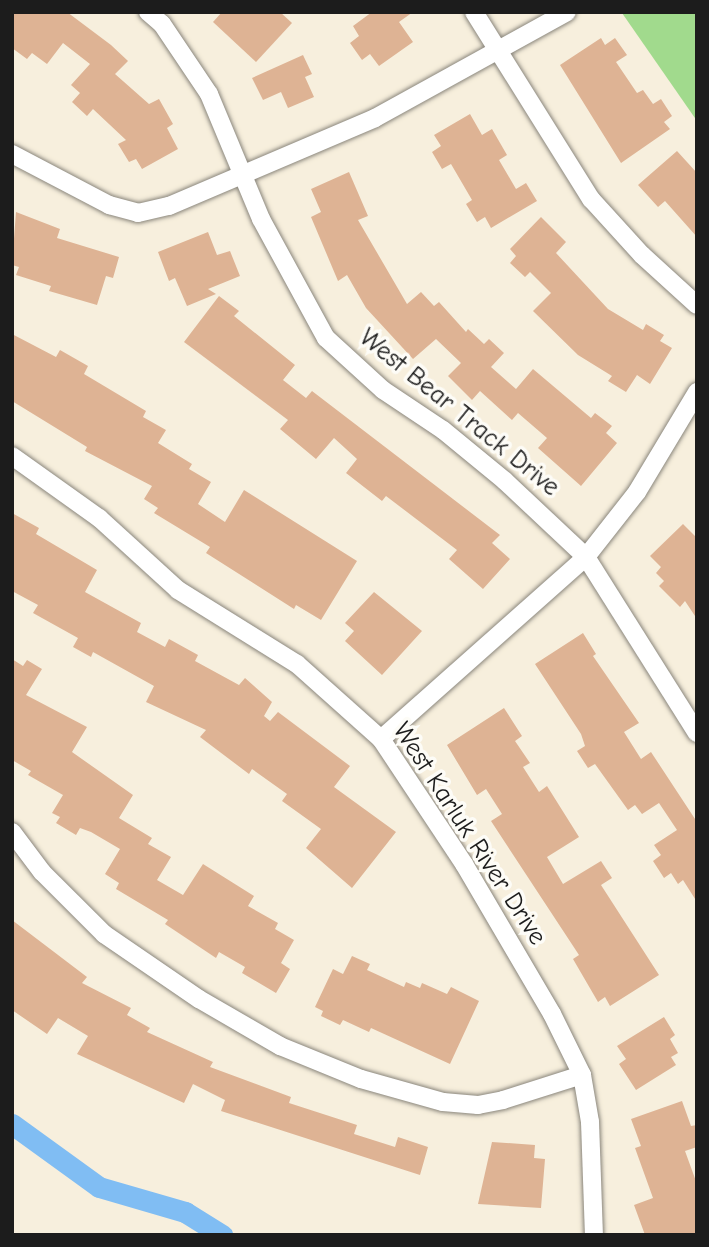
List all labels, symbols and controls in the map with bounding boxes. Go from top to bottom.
street label: West Bear Track Drive [352,323,566,503]
street label: West Karluk River Drive [385,717,553,951]

